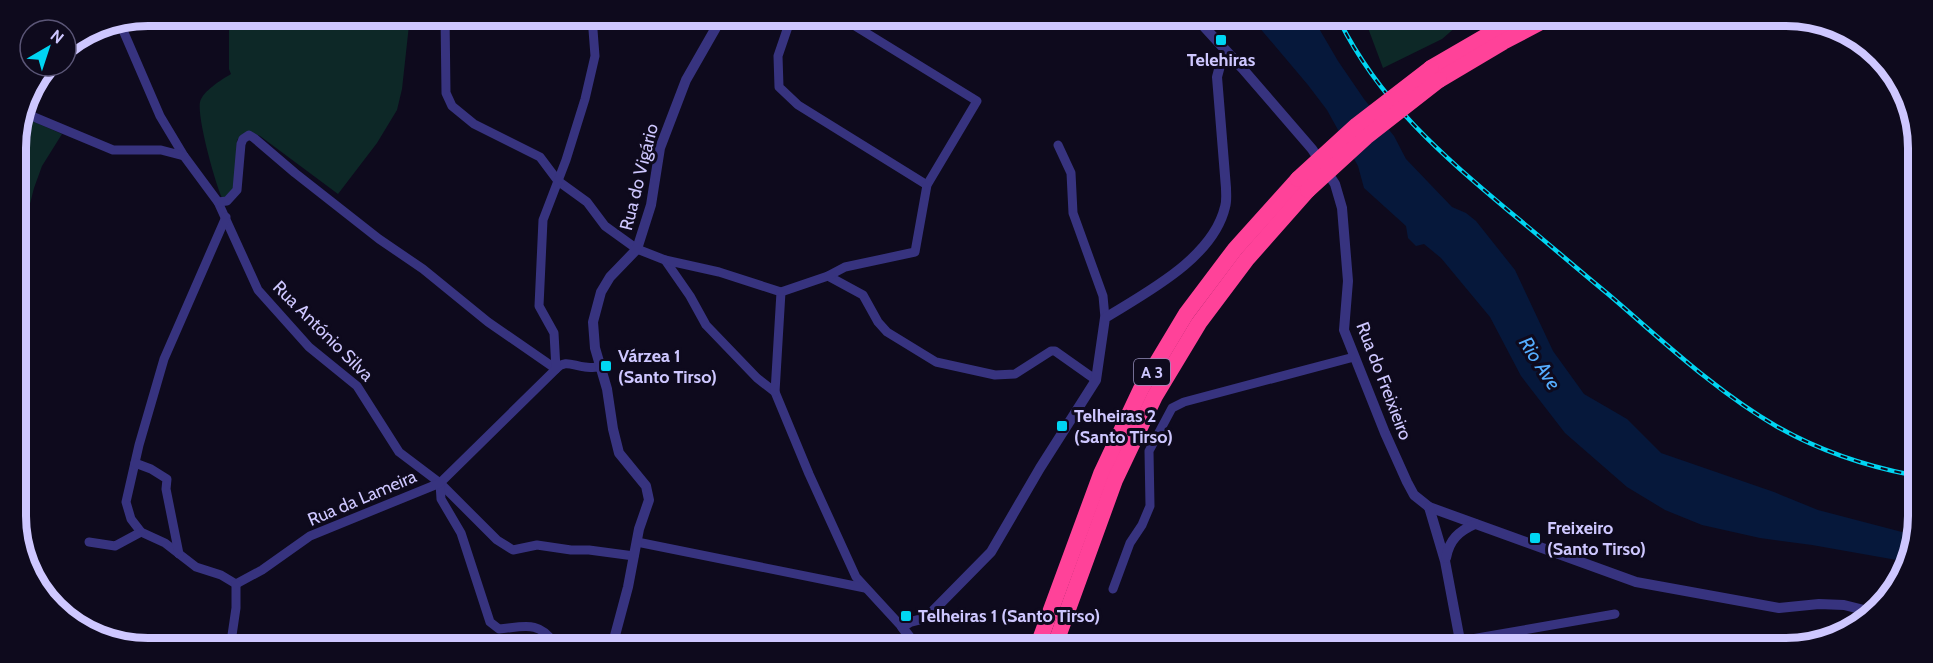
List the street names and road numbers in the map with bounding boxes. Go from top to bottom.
street label: Rua do Vigário [615,121,663,233]
street label: Rua António Silva [268,276,378,386]
street label: Rua do Freixieiro [1351,319,1417,443]
road number: A 3 [1134,359,1170,385]
street label: Rua da Lameira [304,465,420,531]

